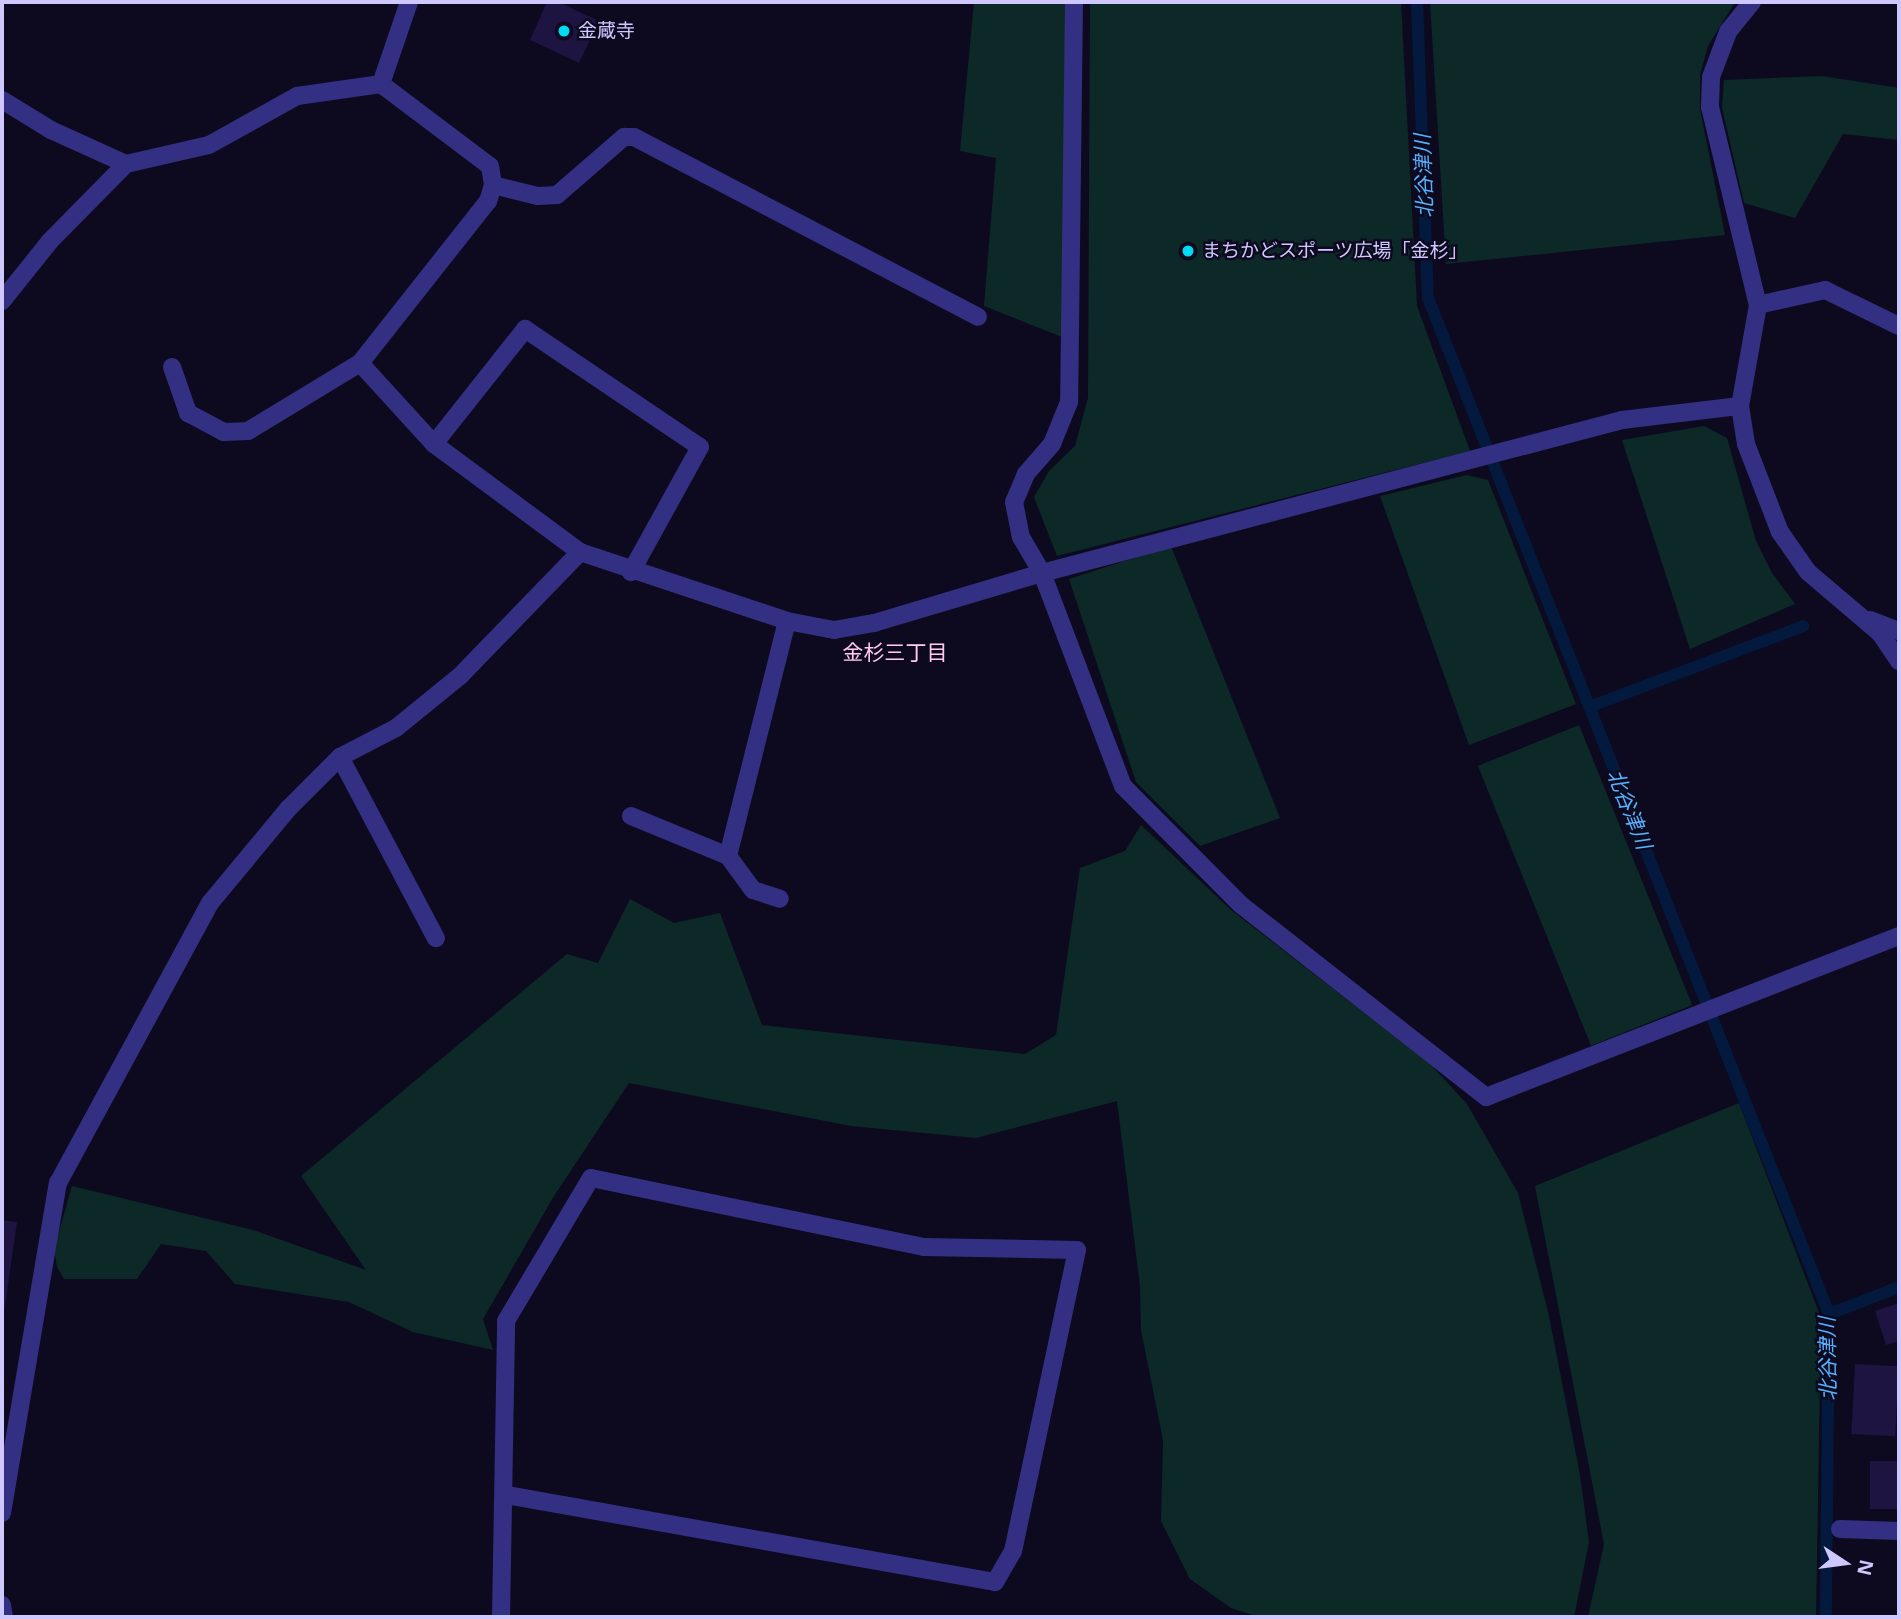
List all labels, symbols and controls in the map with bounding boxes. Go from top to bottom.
place label: 金蔵寺 [578,20,635,42]
marker: 金蔵寺 [556,23,572,39]
water label: 北谷津川 [1409,134,1437,218]
place label: まちかどスポーツ広場「金杉」 [1202,240,1468,262]
marker: まちかどスポーツ広場「金杉」 [1180,243,1196,259]
district label: 金杉三丁目 [843,639,947,665]
water label: 北谷津川 [1603,765,1657,853]
water label: 北谷津川 [1814,1317,1840,1401]
north arrow [1810,1528,1880,1598]
text: N [1851,1557,1880,1578]

